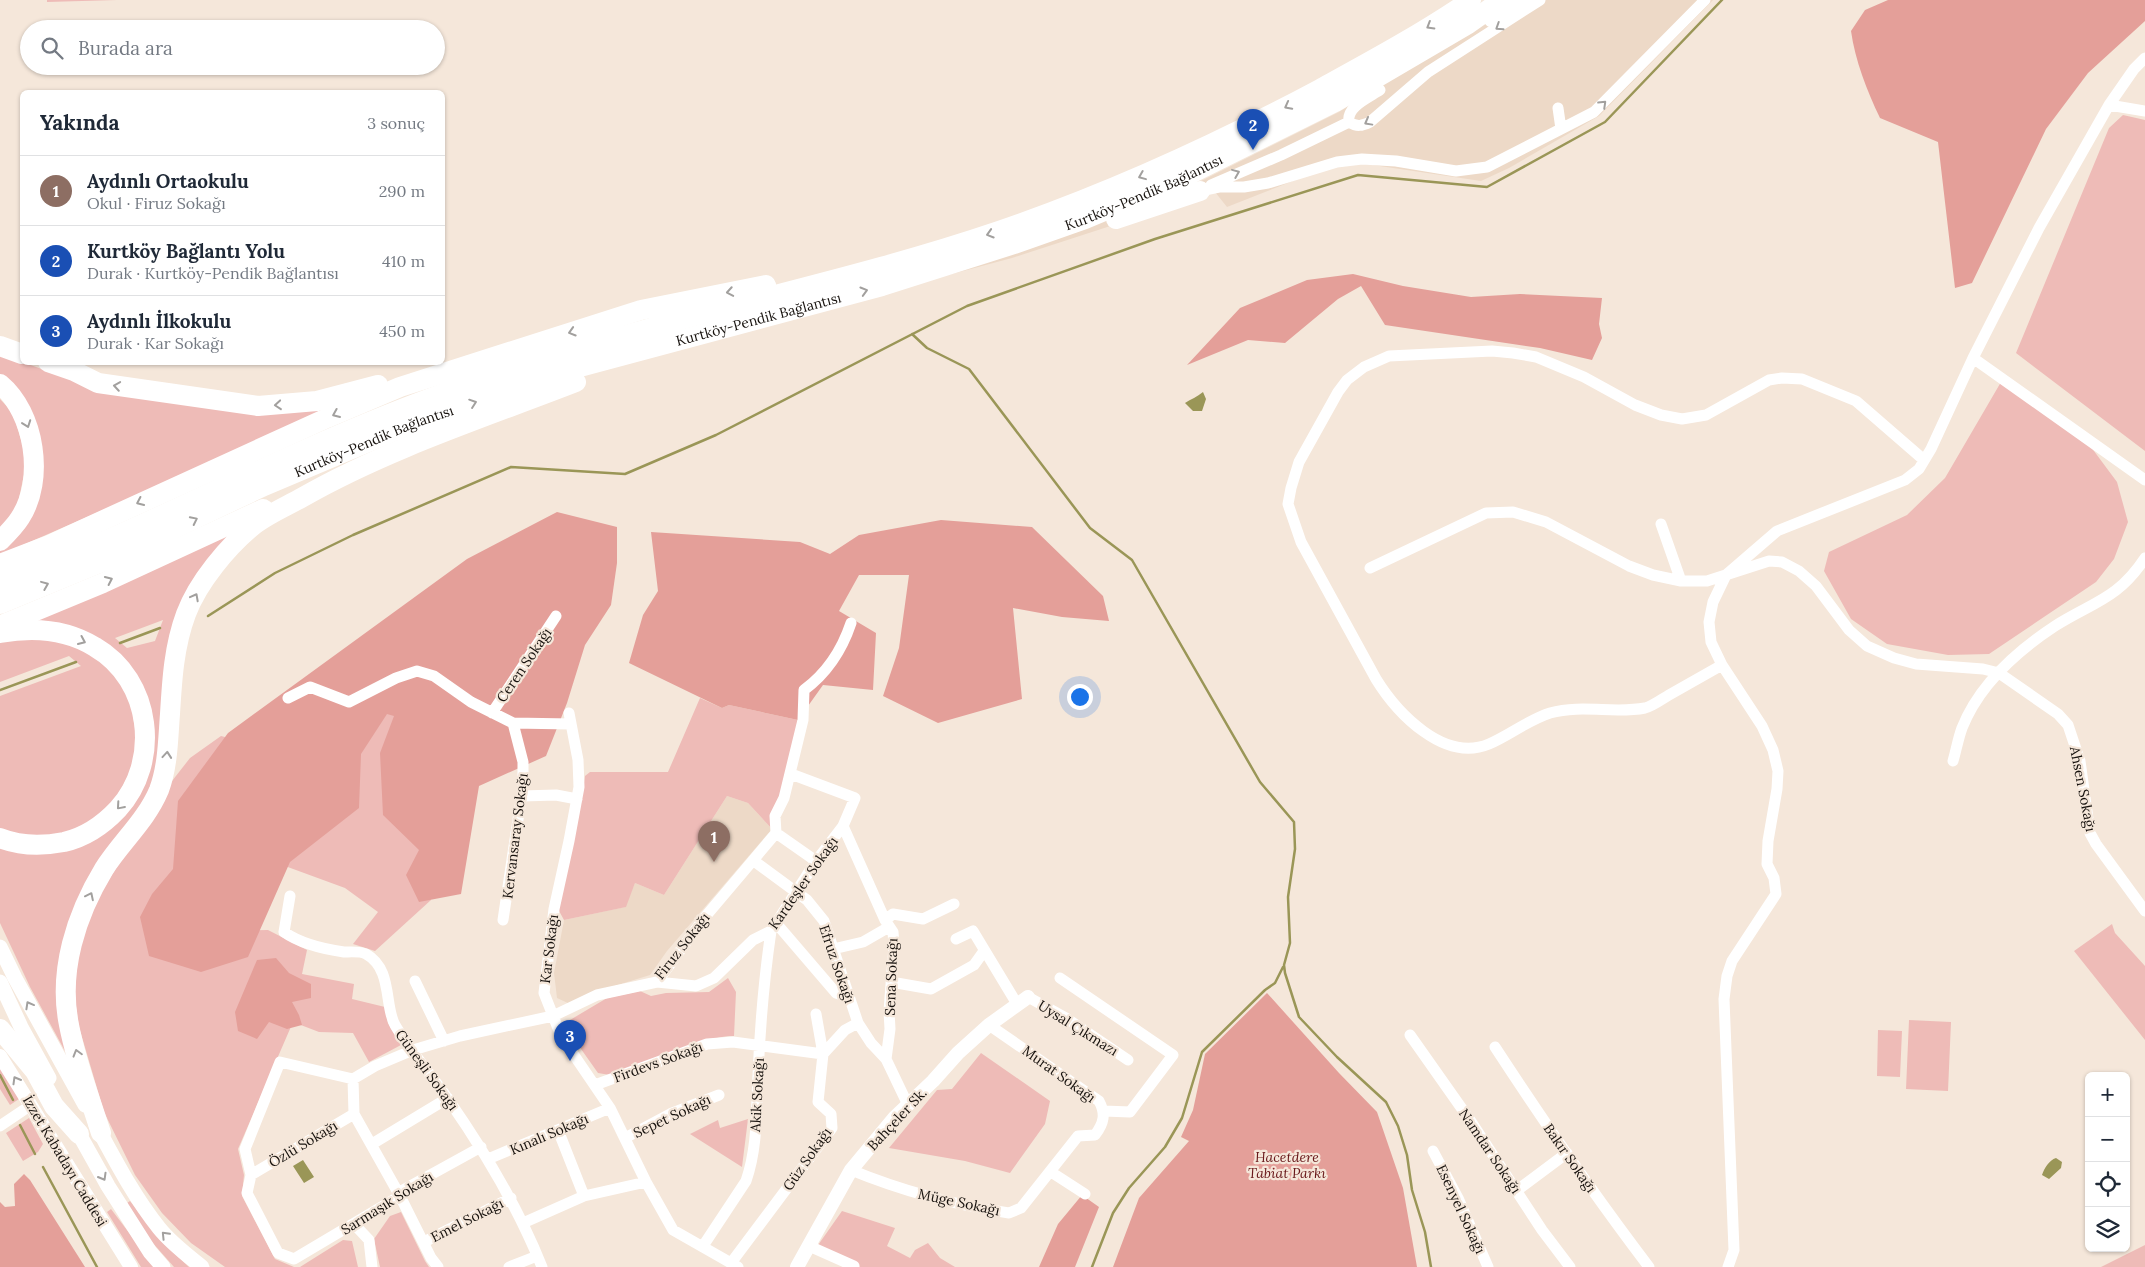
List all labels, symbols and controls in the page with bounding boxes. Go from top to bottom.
search box [20,20,445,75]
one-way arrow [1427,20,1436,30]
one-way arrow [1495,20,1504,30]
icon: search [38,34,66,62]
text: Burada ara [78,36,173,60]
one-way arrow [1285,100,1294,110]
one-way arrow [1597,101,1606,110]
text: Yakında [40,109,120,136]
pin: 2 [1237,109,1269,150]
text: 3 sonuç [367,113,425,133]
one-way arrow [1365,116,1374,126]
street label: Kurtköy-Pendik Bağlantısı [1062,150,1226,234]
text: Aydınlı Ortaokulu [87,169,249,193]
one-way arrow [1138,169,1147,180]
one-way arrow [1231,169,1240,180]
text: 1 [53,181,59,201]
text: 290 m [379,181,425,201]
text: Okul · Firuz Sokağı [87,193,226,213]
one-way arrow [986,228,995,238]
text: Kurtköy Bağlantı Yolu [87,239,285,263]
text: 2 [52,251,60,271]
text: 410 m [382,251,425,271]
text: Durak · Kurtköy-Pendik Bağlantısı [87,263,339,283]
one-way arrow [725,286,734,296]
one-way arrow [859,286,868,296]
street label: Kurtköy-Pendik Bağlantısı [674,288,843,350]
text: Aydınlı İlkokulu [87,309,231,333]
text: 3 [52,321,60,341]
text: 450 m [379,321,425,341]
one-way arrow [569,326,577,336]
text: Durak · Kar Sokağı [87,333,224,353]
one-way arrow [113,382,122,392]
one-way arrow [274,399,282,410]
one-way arrow [468,399,476,409]
street label: Kurtköy-Pendik Bağlantısı [292,401,456,481]
one-way arrow [332,408,341,418]
one-way arrow [21,419,31,428]
one-way arrow [137,496,146,506]
one-way arrow [189,516,198,526]
one-way arrow [104,576,113,586]
one-way arrow [40,581,49,592]
one-way arrow [189,593,199,602]
street label: Ceren Sokağı [492,624,556,706]
one-way arrow [77,634,86,645]
your location [1067,684,1093,710]
street label: Ahsen Sokağı [2066,744,2100,833]
one-way arrow [161,751,172,759]
street label: Kervansaray Sokağı [498,772,532,900]
one-way arrow [117,800,126,809]
pin: 1 [698,821,730,862]
street label: Kardeşler Sokağı [764,833,842,933]
one-way arrow [83,892,94,901]
street label: Firuz Sokağı [650,909,714,983]
street label: Kar Sokağı [536,913,562,985]
street label: Efruz Sokağı [815,923,859,1006]
street label: Sena Sokağı [881,938,901,1016]
street label: Uysal Çıkmazı [1035,996,1121,1060]
one-way arrow [26,1001,36,1010]
pin: 3 [554,1020,586,1061]
street label: Güneşli Sokağı [392,1026,462,1114]
street label: Firdevs Sokağı [611,1038,705,1086]
street label: Murat Sokağı [1019,1041,1099,1107]
one-way arrow [73,1049,83,1058]
street label: Akik Sokağı [746,1057,768,1134]
map controls [2085,1072,2130,1252]
button: + [2085,1072,2130,1117]
one-way arrow [12,1076,22,1085]
street label: Bahçeler Sk. [863,1084,931,1154]
street label: Sepet Sokağı [630,1090,714,1142]
street label: İzzet Kabadayı Caddesi [19,1092,111,1230]
street label: Namdar Sokağı [1455,1105,1525,1197]
street label: Kınalı Sokağı [507,1109,591,1159]
street label: Özlü Sokağı [265,1116,341,1172]
button: − [2085,1117,2130,1162]
street label: Bakır Sokağı [1540,1120,1600,1196]
street label: Güz Sokağı [779,1124,835,1194]
park label: Hacetdere Tabiat Parkı [1248,1148,1326,1182]
street label: Esenyel Sokağı [1432,1162,1490,1257]
button: locate [2085,1162,2130,1207]
street label: Sarmaşık Sokağı [338,1167,437,1239]
one-way arrow [97,1171,107,1180]
street label: Müge Sokağı [917,1185,1002,1219]
street label: Emel Sokağı [428,1194,506,1246]
button: layers [2085,1207,2130,1252]
one-way arrow [162,1232,171,1241]

